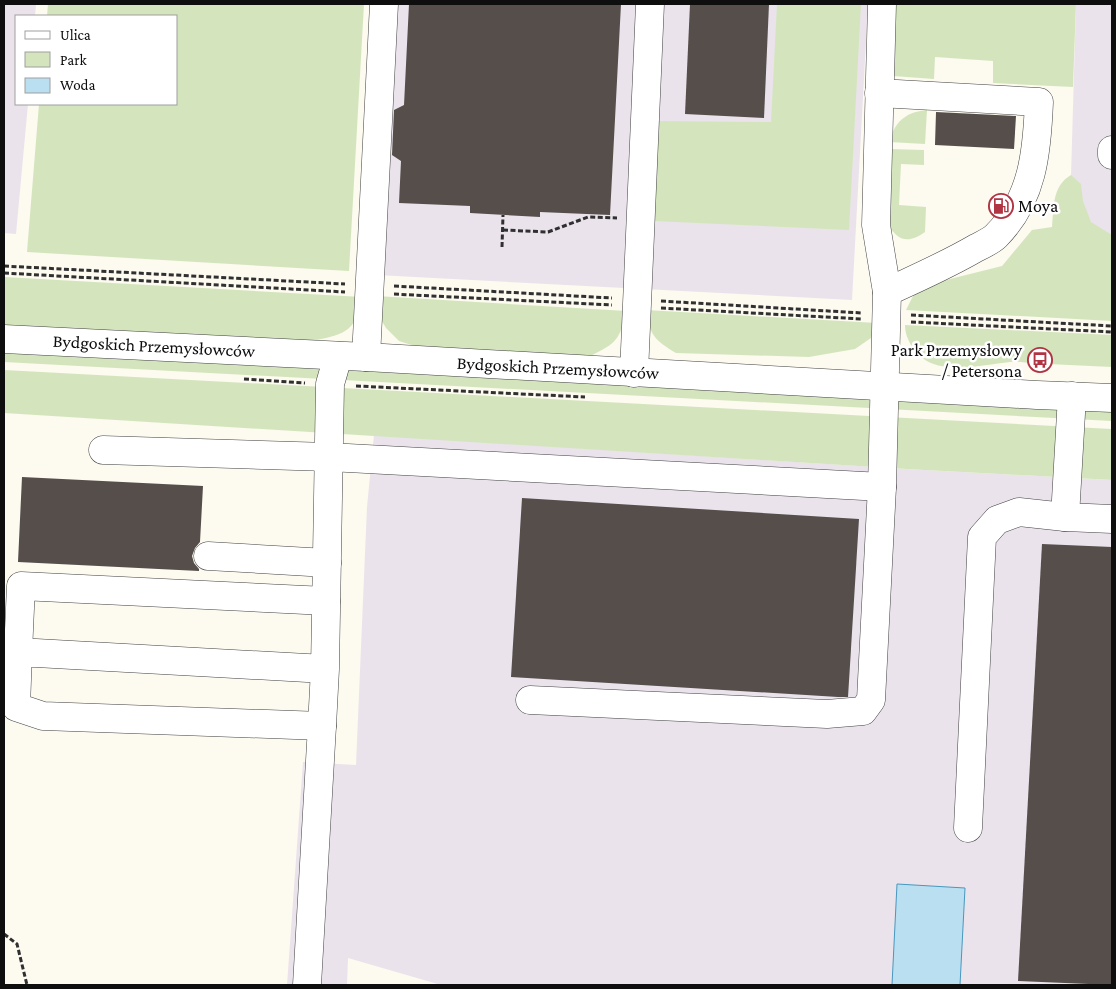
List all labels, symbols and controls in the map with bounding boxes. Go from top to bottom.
legend [15,15,178,105]
text: Ulica [60,27,91,43]
text: Park [60,52,87,68]
text: Woda [60,77,95,93]
fuel station icon: Moya [988,193,1014,219]
place label: Moya [1018,196,1058,216]
street label: Bydgoskich Przemysłowców [52,331,256,361]
place label: Park Przemysłowy / Petersona [891,340,1023,381]
bus stop icon: Park Przemysłowy / Petersona [1027,347,1053,373]
street label: Bydgoskich Przemysłowców [456,353,660,383]

